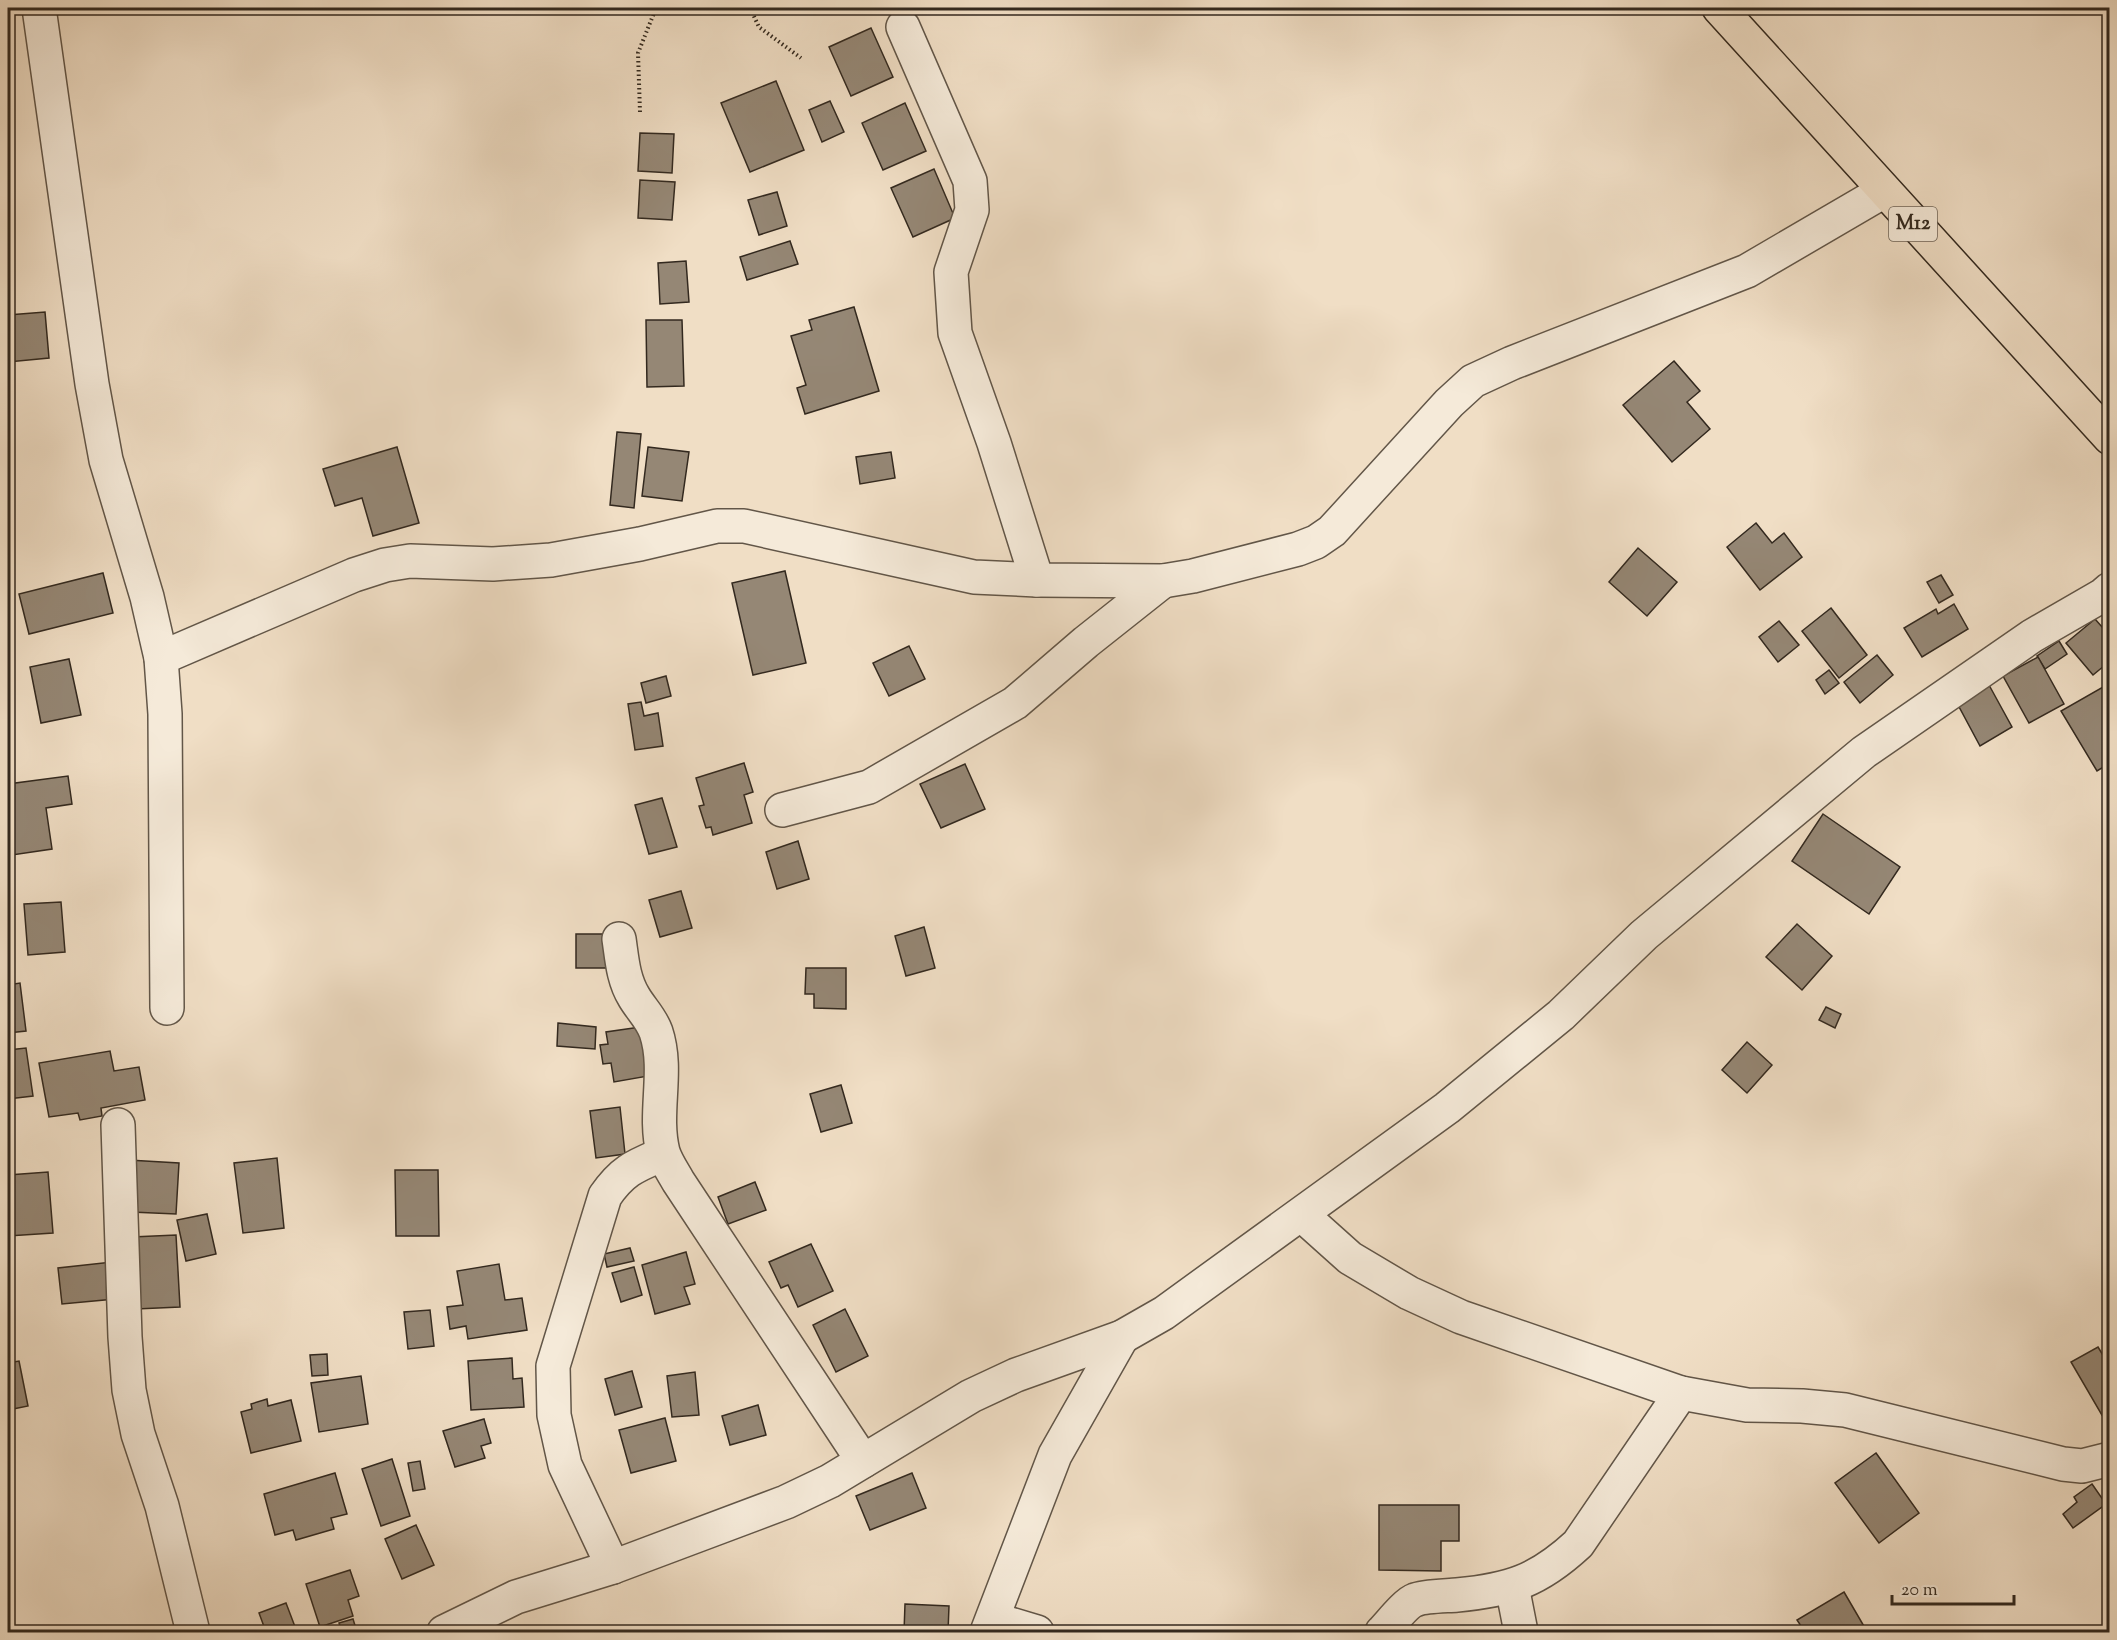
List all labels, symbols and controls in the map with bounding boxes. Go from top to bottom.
road number: M12 [1889,207,1937,241]
scale bar [1892,1568,2014,1606]
text: 20 m [1901,1578,1938,1604]

